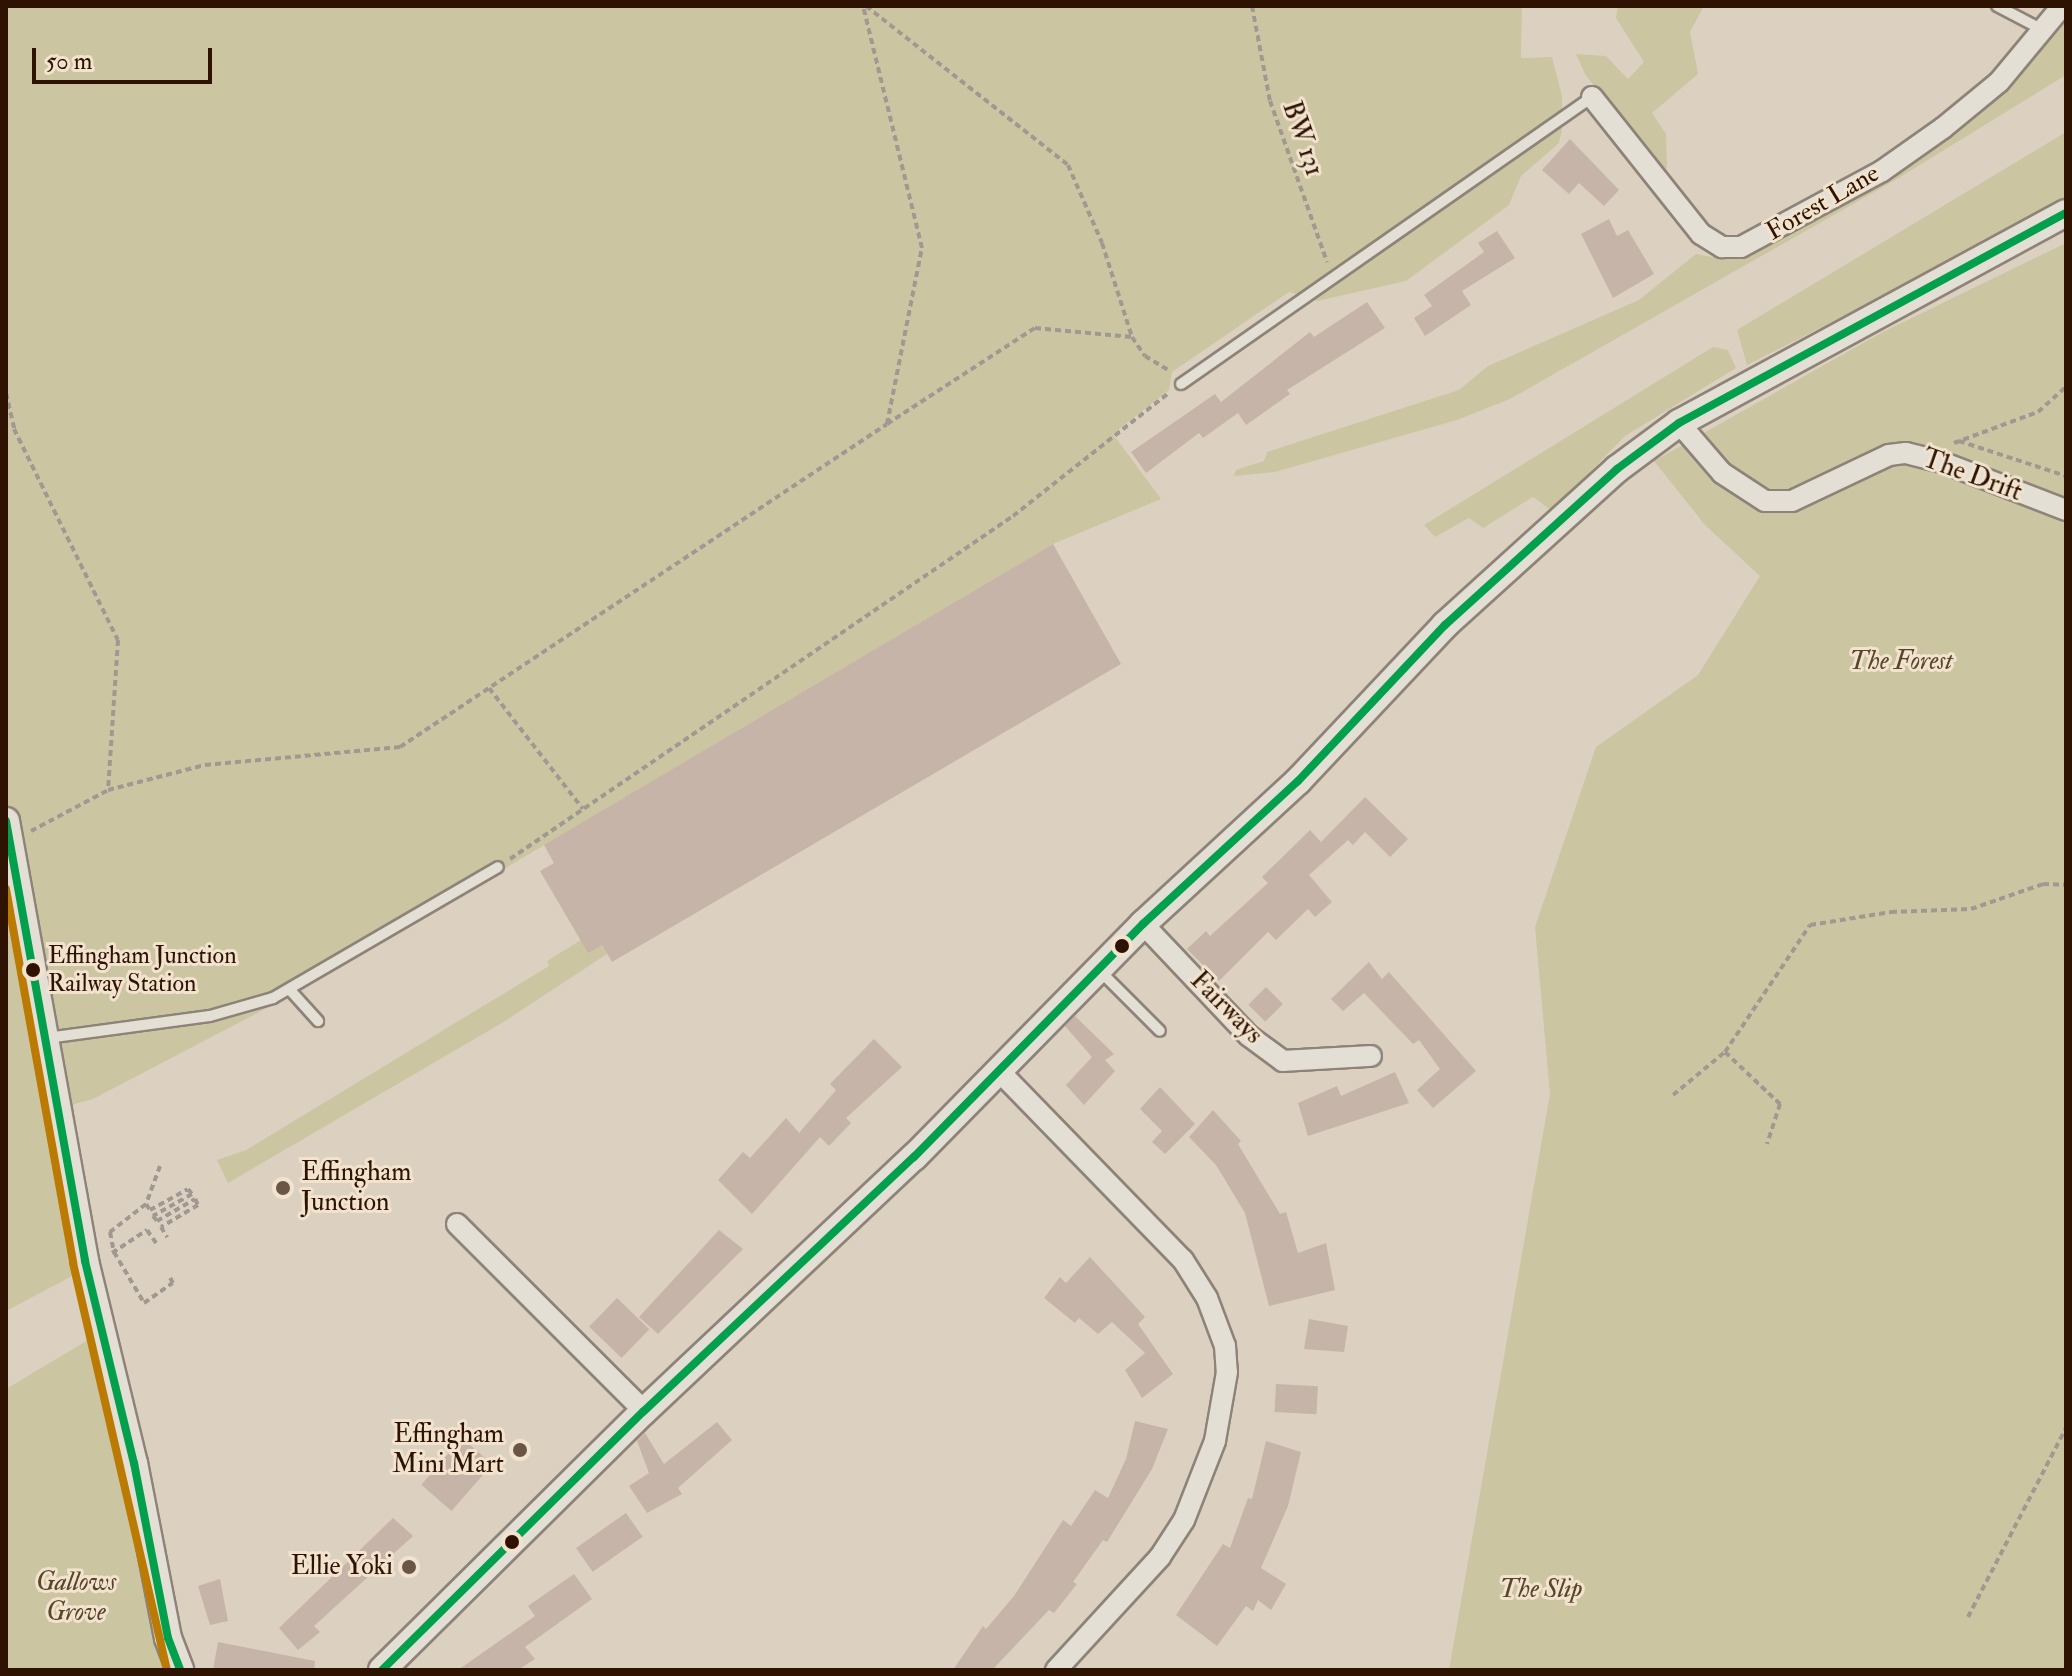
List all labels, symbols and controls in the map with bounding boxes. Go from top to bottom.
scale bar [36,32,216,82]
text: 50 m [46,46,92,77]
street label: BW 131 [1275,97,1329,181]
street label: Forest Lane [1761,158,1885,248]
street label: The Drift [1918,444,2026,508]
park label: The Forest [1849,646,1953,678]
unlabelled marker [1114,938,1130,954]
place label: Effingham Junction Railway Station [48,942,237,998]
marker: Effingham Junction Railway Station [25,962,41,978]
street label: Fairways [1183,965,1269,1051]
place label: Effingham Junction [301,1157,411,1218]
marker: Effingham Junction [272,1177,294,1199]
place label: Effingham Mini Mart [392,1419,504,1480]
marker: Effingham Mini Mart [511,1441,529,1459]
unlabelled marker [504,1534,520,1550]
place label: Ellie Yoki [291,1551,393,1583]
marker: Ellie Yoki [400,1558,418,1576]
park label: Gallows Grove [36,1567,116,1628]
park label: The Slip [1500,1574,1582,1606]

